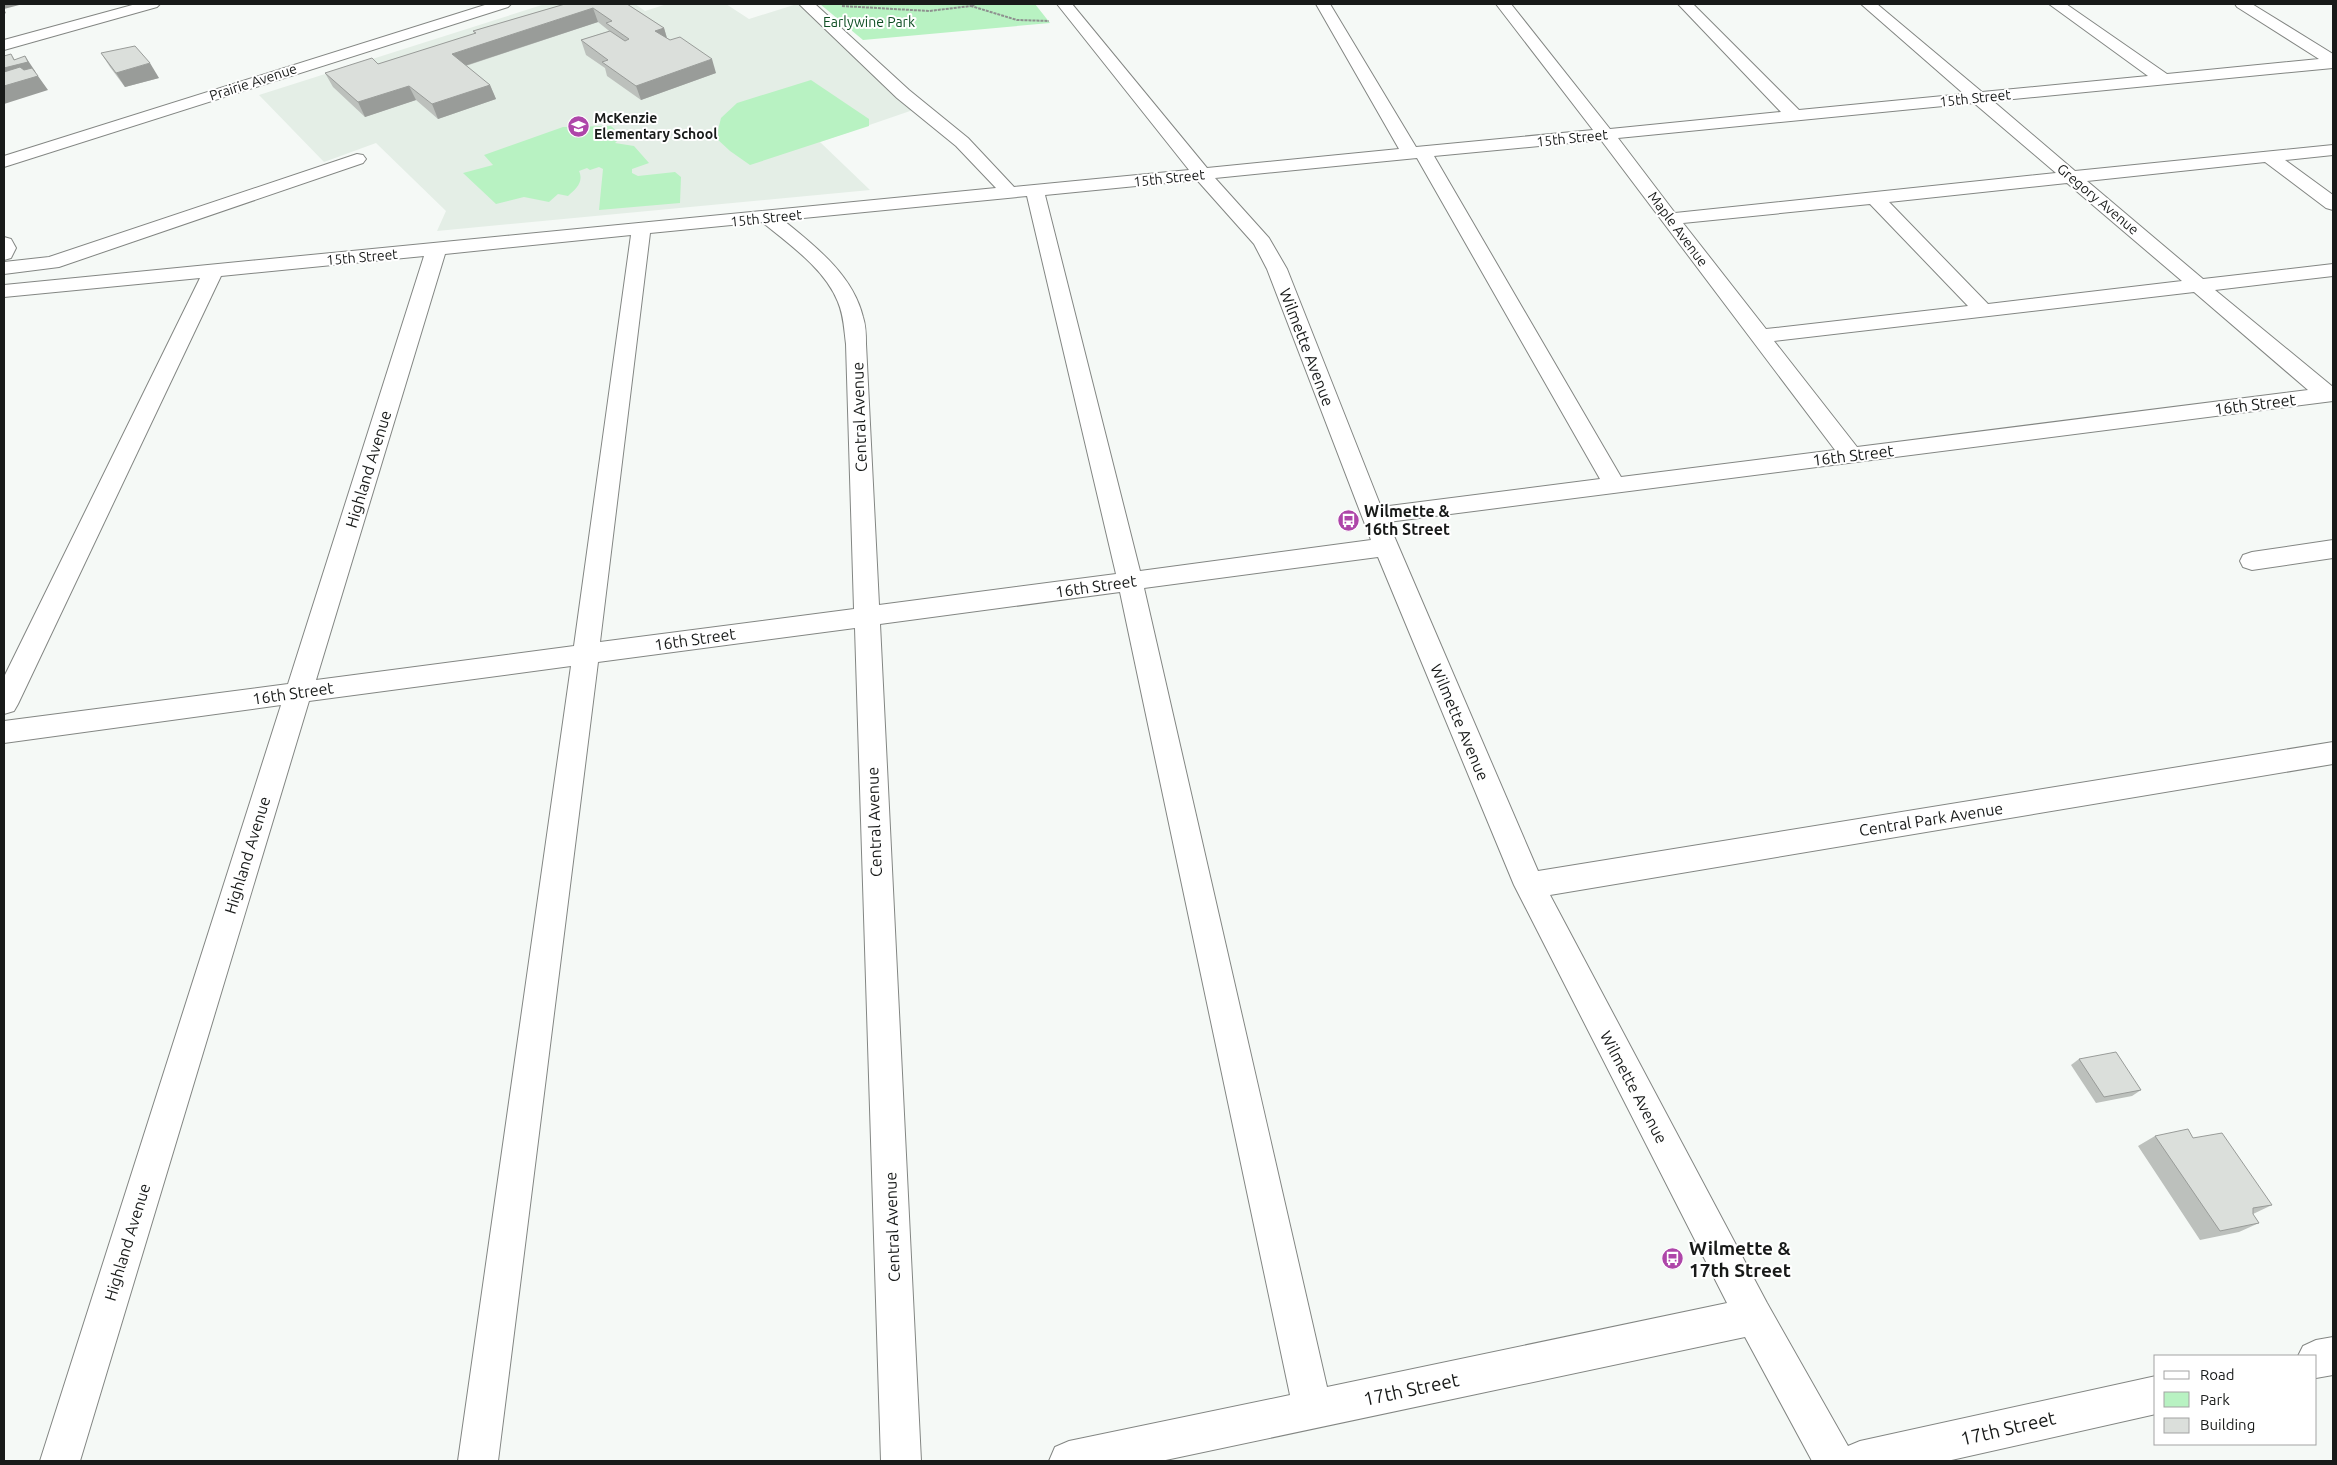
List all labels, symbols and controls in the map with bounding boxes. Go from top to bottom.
park label: Earlywine Park [823,14,915,30]
street label: Prairie Avenue [207,60,299,104]
street label: 15th Street [1939,86,2012,110]
place label: McKenzie Elementary School [594,110,717,142]
school or university icon: McKenzie Elementary School [566,114,590,138]
street label: 15th Street [1536,126,1609,150]
street label: Gregory Avenue [2054,160,2142,238]
street label: 15th Street [1133,166,1206,190]
street label: Maple Avenue [1645,189,1711,269]
street label: 15th Street [730,206,803,230]
street label: 15th Street [326,246,399,268]
street label: Wilmette Avenue [1276,286,1338,408]
street label: Central Avenue [848,362,870,472]
street label: 16th Street [2213,390,2297,418]
street label: Highland Avenue [342,408,394,530]
street label: 16th Street [1811,441,1895,469]
place label: Wilmette & 16th Street [1364,502,1450,538]
bus stop icon: Wilmette & 16th Street [1336,508,1360,532]
street label: 16th Street [1054,571,1138,601]
street label: 16th Street [653,624,737,654]
street label: Wilmette Avenue [1427,661,1493,783]
street label: 16th Street [251,678,335,708]
street label: Central Avenue [863,767,885,877]
street label: Highland Avenue [221,794,273,916]
street label: Central Park Avenue [1858,799,2004,839]
street label: Wilmette Avenue [1597,1028,1671,1146]
street label: Central Avenue [881,1172,903,1282]
street label: Highland Avenue [101,1181,153,1303]
place label: Wilmette & 17th Street [1689,1237,1791,1281]
bus stop icon: Wilmette & 17th Street [1661,1247,1685,1271]
legend [2154,1355,2317,1445]
text: Road [2200,1366,2235,1383]
street label: 17th Street [1361,1368,1461,1410]
text: Park [2200,1391,2230,1408]
street label: 17th Street [1958,1406,2058,1450]
text: Building [2200,1416,2255,1433]

